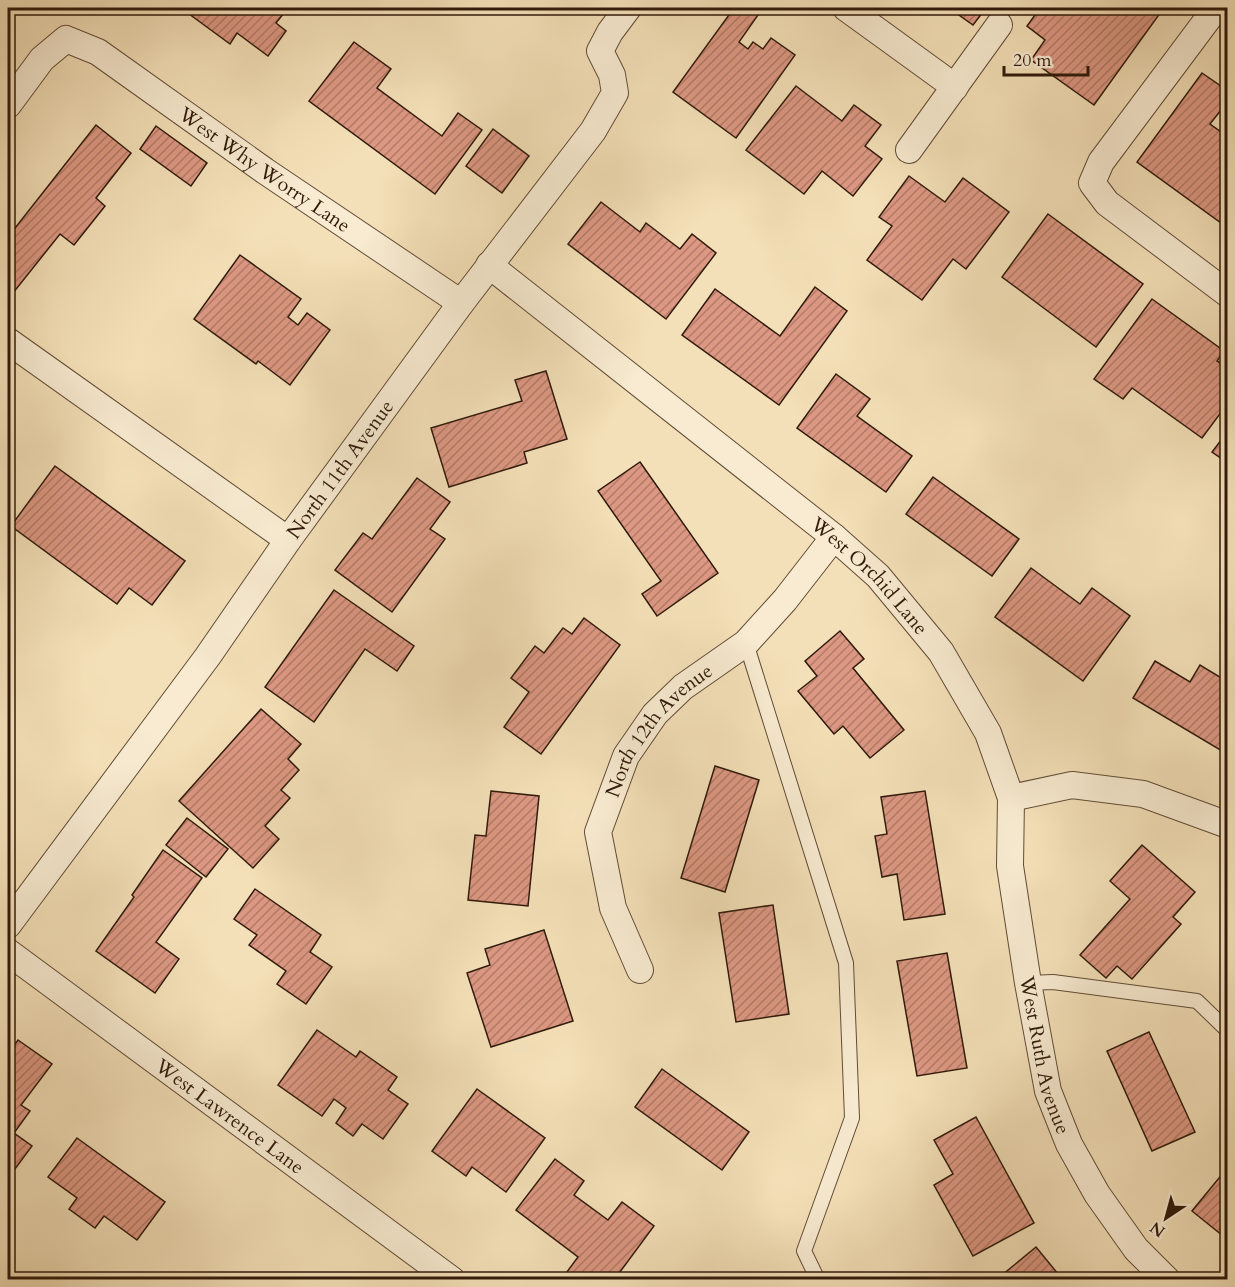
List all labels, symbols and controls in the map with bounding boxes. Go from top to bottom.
scale bar [1004,39,1088,77]
text: 20 m [1013,48,1052,73]
street label: West Why Worry Lane [172,100,356,239]
street label: North 11th Avenue [280,394,400,544]
street label: West Orchid Lane [804,510,934,641]
street label: North 12th Avenue [599,657,718,801]
street label: West Ruth Avenue [1013,973,1077,1138]
street label: West Lawrence Lane [149,1052,310,1180]
north arrow [1136,1188,1196,1248]
text: N [1146,1216,1170,1242]

